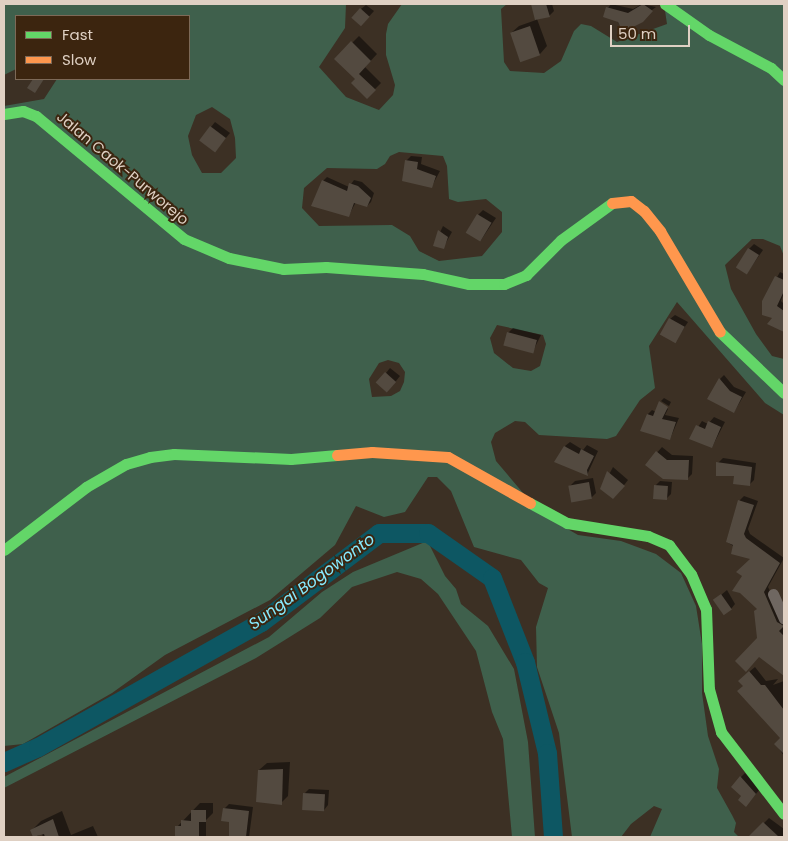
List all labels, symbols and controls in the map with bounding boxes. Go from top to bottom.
legend [15,15,190,80]
scale bar [613,15,693,47]
text: 50 m [618,23,656,44]
text: Fast [62,24,93,45]
text: Slow [62,49,96,70]
street label: Jalan Caok-Purworejo [53,107,193,229]
water label: Sungai Bogowonto [245,530,379,634]

